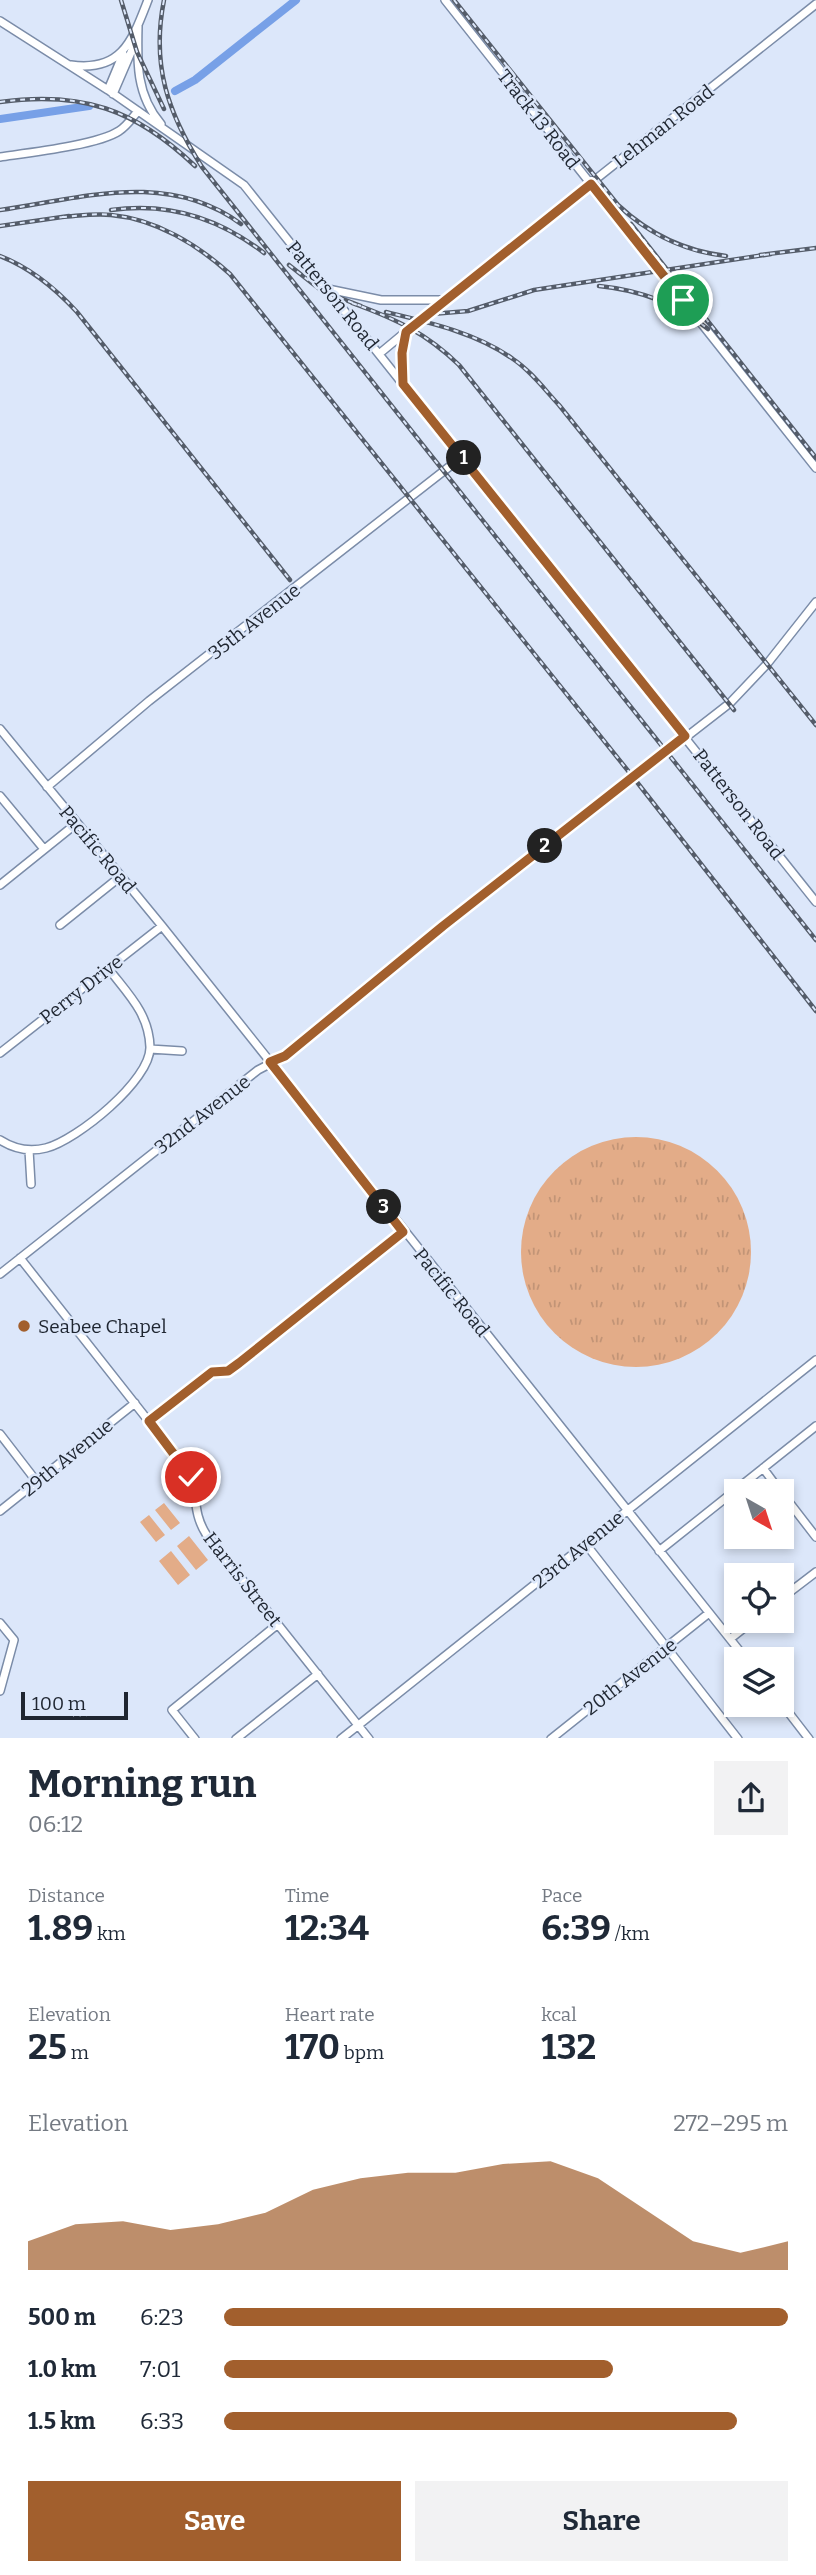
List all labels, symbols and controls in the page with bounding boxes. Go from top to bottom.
street label: Track 13 Road [493,65,585,174]
street label: Lehman Road [608,80,718,173]
street label: Patterson Road [282,236,384,355]
pin [653,270,713,330]
icon: arrive [664,281,702,319]
pin: 1 [447,440,482,476]
text: 1 [459,446,468,469]
street label: 35th Avenue [204,578,305,664]
street label: Patterson Road [688,745,789,864]
street label: Pacific Road [54,801,141,898]
pin: 2 [528,828,562,864]
text: 2 [539,834,550,857]
street label: Perry Drive [35,950,127,1029]
street label: 32nd Avenue [150,1070,255,1159]
pin: 3 [366,1190,402,1224]
text: 3 [378,1195,389,1218]
street label: Pacific Road [409,1243,494,1341]
place label: Seabee Chapel [38,1315,167,1338]
marker: Seabee Chapel [16,1318,32,1334]
street label: 29th Avenue [17,1414,118,1501]
pin [161,1447,221,1507]
icon: check [172,1458,210,1496]
north arrow [724,1479,794,1549]
map controls [724,1479,794,1717]
street label: 23rd Avenue [528,1506,629,1593]
street label: Harris Street [199,1527,287,1631]
button: locate [724,1563,794,1633]
street label: 20th Avenue [579,1633,681,1720]
button: layers [724,1647,794,1717]
scale bar [21,1689,128,1721]
text: 100 m [32,1692,86,1715]
text: Morning run [28,1761,256,1807]
button: share [714,1761,788,1835]
text: 06:12 [28,1810,83,1838]
text: Distance [28,1884,105,1907]
text: Time [285,1884,330,1907]
text: Pace [541,1884,582,1907]
text: 1.89 [28,1907,93,1949]
text: 12:34 [285,1907,369,1949]
text: 6:39 [541,1907,611,1949]
text: km [93,1922,126,1945]
text: /km [611,1922,650,1945]
text: Elevation [28,2003,111,2026]
text: Heart rate [285,2003,375,2026]
text: kcal [541,2003,577,2026]
text: 25 [28,2026,67,2068]
text: 170 [285,2026,340,2068]
text: 132 [541,2026,596,2068]
text: m [67,2041,89,2064]
text: bpm [340,2041,384,2064]
text: Elevation [28,2109,128,2137]
text: 272–295 m [673,2109,788,2137]
text: 500 m [28,2303,96,2331]
text: 6:23 [140,2303,184,2331]
text: 1.0 km [28,2355,97,2383]
text: 7:01 [140,2355,180,2383]
text: 1.5 km [28,2407,95,2435]
text: 6:33 [140,2407,184,2435]
button: Save [28,2481,401,2561]
button: Share [415,2481,788,2561]

